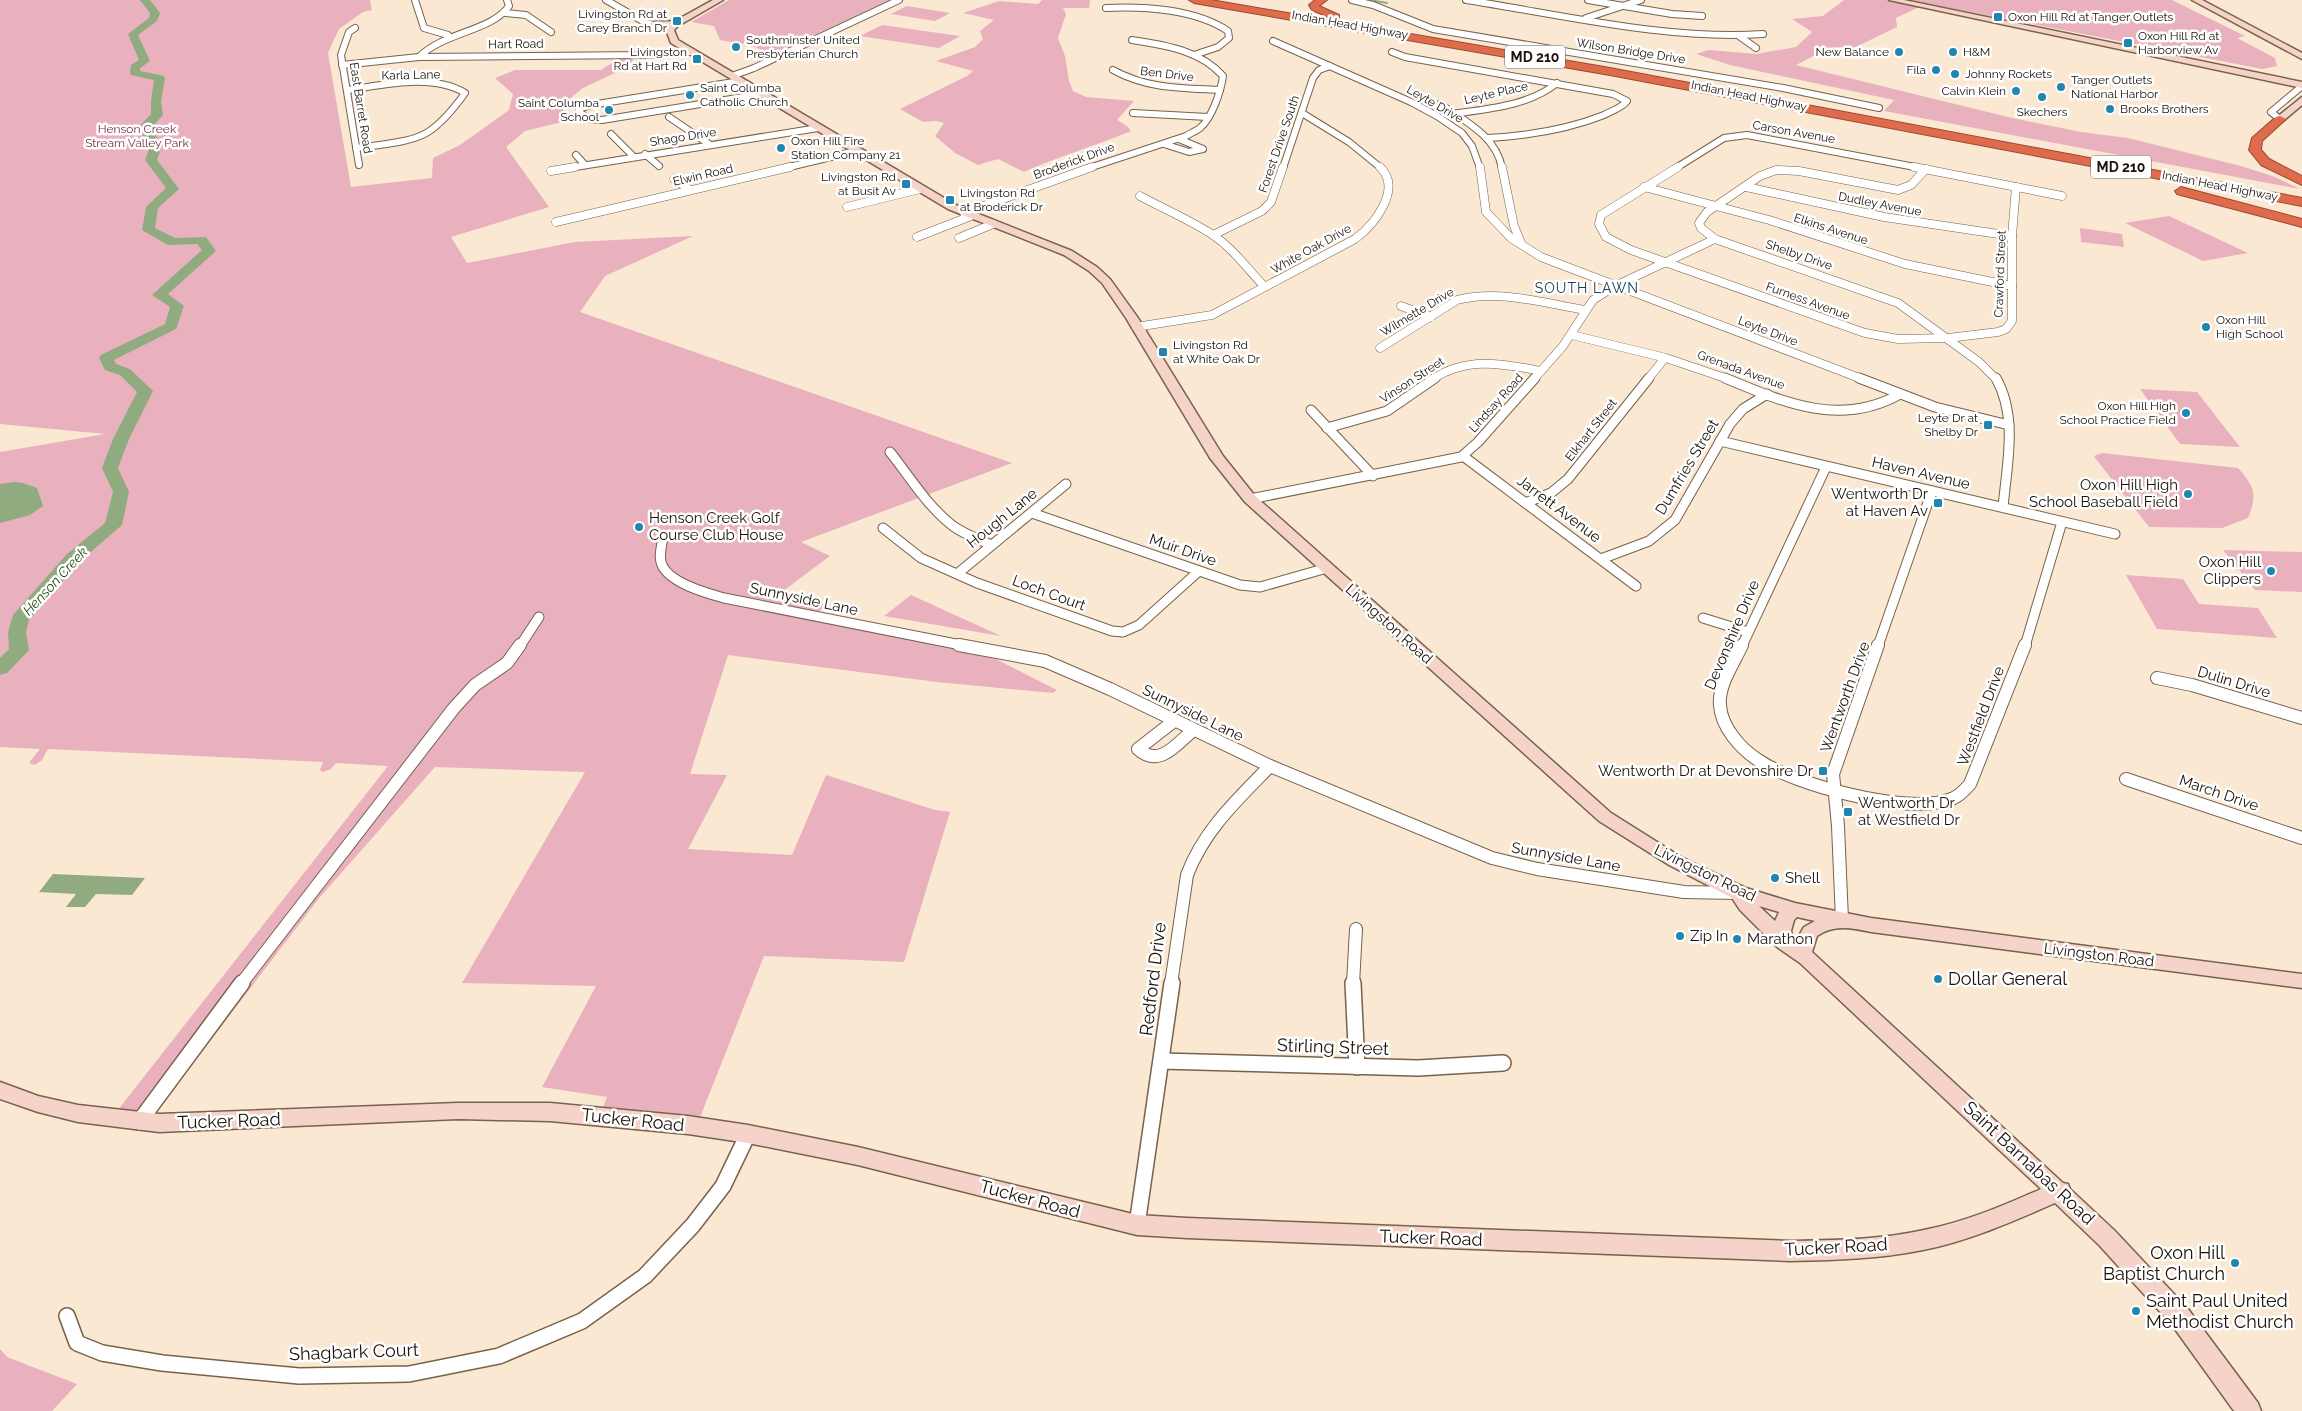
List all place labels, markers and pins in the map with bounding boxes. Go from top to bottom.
place label: Livingston Rd at Carey Branch Dr [577,7,668,35]
place label: Oxon Hill Rd at Tanger Outlets [2008,10,2173,24]
marker: Oxon Hill Rd at Tanger Outlets [1992,11,2004,23]
marker: Livingston Rd at Carey Branch Dr [671,15,683,27]
place label: Oxon Hill Rd at Harborview Av [2138,29,2219,57]
place label: Southminster United Presbyterian Church [746,33,860,61]
marker: Oxon Hill Rd at Harborview Av [2122,37,2134,49]
marker: Southminster United Presbyterian Church [730,41,742,53]
place label: Livingston Rd at Hart Rd [614,45,687,73]
place label: New Balance [1816,45,1889,59]
place label: H&M [1963,45,1990,59]
marker: New Balance [1893,46,1905,58]
marker: H&M [1947,46,1959,58]
marker: Livingston Rd at Hart Rd [691,53,703,65]
place label: Fila [1907,63,1926,77]
marker: Fila [1930,64,1942,76]
place label: Johnny Rockets [1965,67,2052,81]
marker: Johnny Rockets [1949,68,1961,80]
place label: Tanger Outlets National Harbor [2071,73,2159,101]
place label: Saint Columba Catholic Church [700,81,788,109]
marker: Tanger Outlets National Harbor [2055,81,2067,93]
place label: Calvin Klein [1941,84,2006,98]
marker: Calvin Klein [2010,85,2022,97]
marker: Saint Columba Catholic Church [684,89,696,101]
marker: Skechers [2036,91,2048,103]
place label: Saint Columba School [518,96,600,124]
place label: Brooks Brothers [2120,102,2209,116]
marker: Brooks Brothers [2104,103,2116,115]
marker: Saint Columba School [603,104,615,116]
place label: Skechers [2016,105,2068,119]
place label: Oxon Hill Fire Station Company 21 [791,134,900,162]
marker: Oxon Hill Fire Station Company 21 [775,142,787,154]
place label: Livingston Rd at Busit Av [821,170,897,198]
marker: Livingston Rd at Busit Av [900,178,912,190]
place label: Livingston Rd at Broderick Dr [960,186,1044,214]
marker: Livingston Rd at Broderick Dr [944,194,956,206]
place label: Oxon Hill High School [2216,313,2284,341]
marker: Oxon Hill High School [2200,321,2212,333]
place label: Livingston Rd at White Oak Dr [1173,338,1261,366]
marker: Livingston Rd at White Oak Dr [1157,346,1169,358]
place label: Oxon Hill High School Practice Field [2059,399,2176,427]
marker: Oxon Hill High School Practice Field [2180,407,2192,419]
place label: Leyte Dr at Shelby Dr [1918,411,1979,439]
marker: Leyte Dr at Shelby Dr [1982,419,1994,431]
place label: Oxon Hill High School Baseball Field [2029,476,2178,511]
place label: Wentworth Dr at Haven Av [1831,485,1929,520]
marker: Oxon Hill High School Baseball Field [2182,488,2194,500]
marker: Wentworth Dr at Haven Av [1932,497,1944,509]
place label: Henson Creek Golf Course Club House [649,509,784,544]
marker: Henson Creek Golf Course Club House [633,521,645,533]
place label: Oxon Hill Clippers [2199,553,2262,588]
marker: Oxon Hill Clippers [2265,565,2277,577]
place label: Wentworth Dr at Devonshire Dr [1598,762,1814,780]
marker: Wentworth Dr at Devonshire Dr [1817,765,1829,777]
place label: Wentworth Dr at Westfield Dr [1858,794,1961,829]
marker: Wentworth Dr at Westfield Dr [1842,806,1854,818]
place label: Shell [1785,869,1821,887]
marker: Shell [1769,872,1781,884]
place label: Zip In [1690,927,1728,945]
marker: Zip In [1674,930,1686,942]
place label: Marathon [1747,930,1813,948]
marker: Marathon [1731,933,1743,945]
place label: Dollar General [1948,968,2067,989]
marker: Dollar General [1932,973,1944,985]
place label: Oxon Hill Baptist Church [2103,1242,2225,1284]
marker: Oxon Hill Baptist Church [2229,1257,2241,1269]
place label: Saint Paul United Methodist Church [2146,1290,2294,1332]
marker: Saint Paul United Methodist Church [2130,1305,2142,1317]

